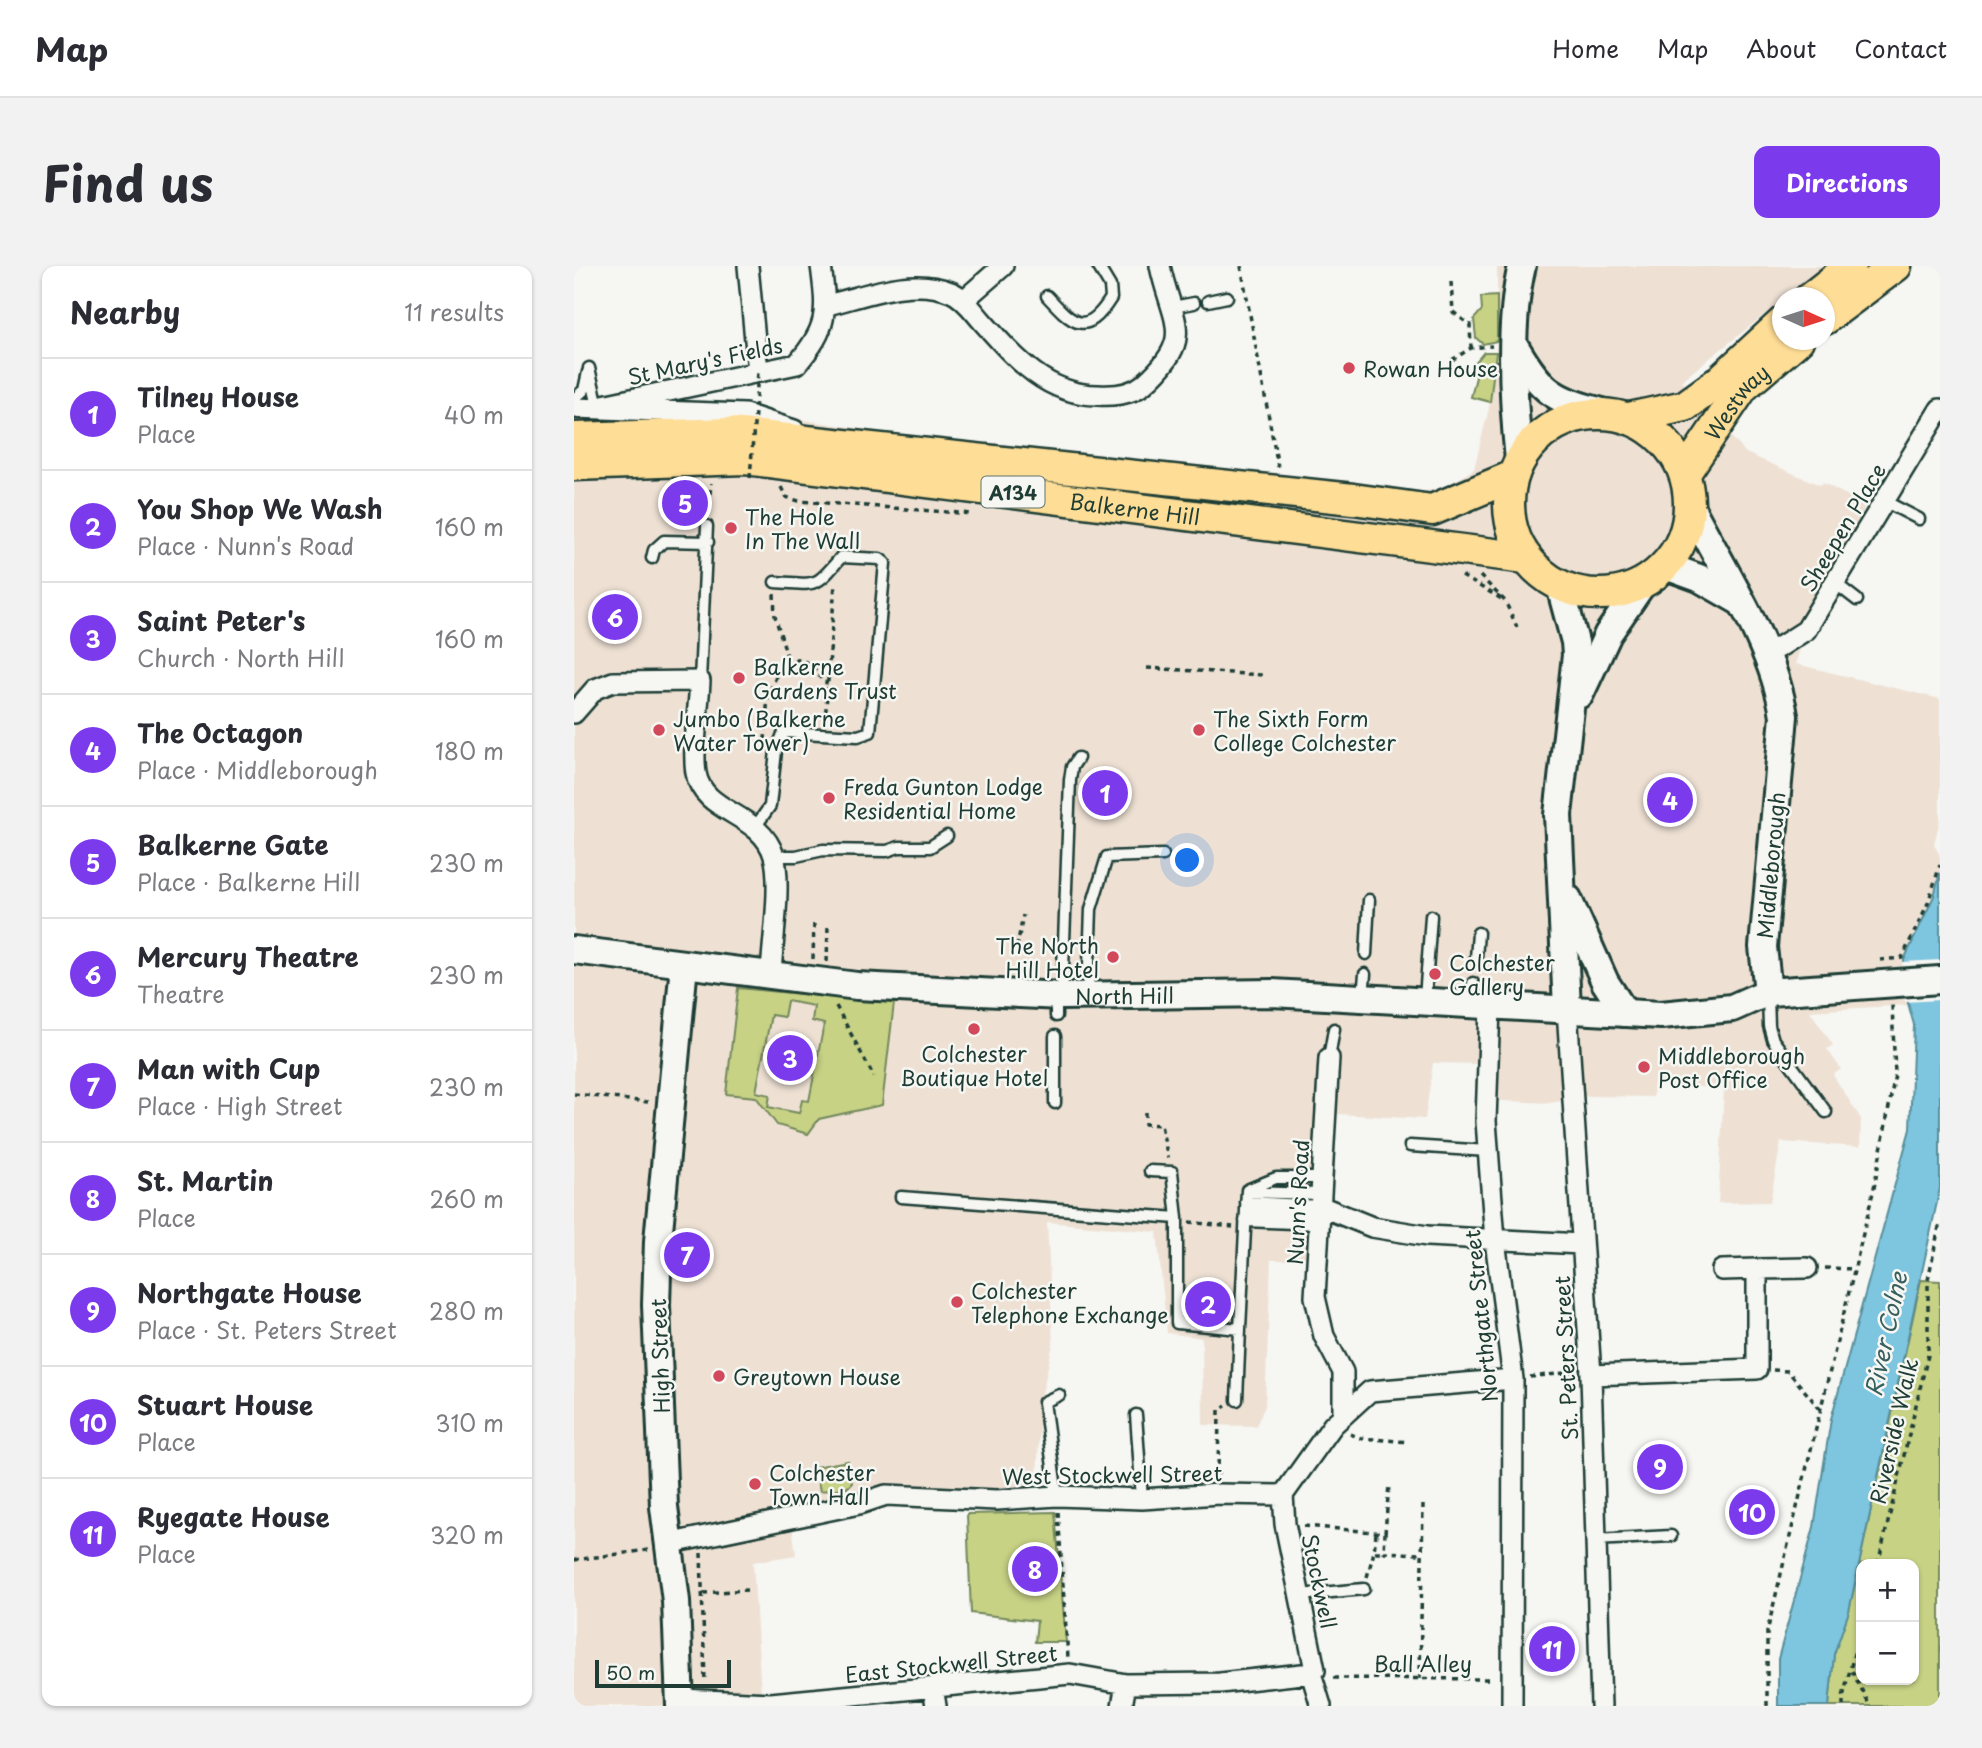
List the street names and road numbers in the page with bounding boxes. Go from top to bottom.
street label: St Mary's Fields [625,328,785,392]
street label: Westway [1696,356,1776,446]
street label: Sheepen Place [1791,457,1893,597]
road number: A134 [982,476,1045,508]
street label: Balkerne Hill [1068,484,1202,533]
street label: Middleborough [1748,790,1792,940]
street label: North Hill [1075,978,1174,1012]
street label: Nunn's Road [1278,1138,1316,1266]
street label: Northgate Street [1455,1228,1505,1404]
street label: St. Peters Street [1545,1275,1585,1441]
street label: High Street [641,1298,677,1414]
street label: Riverside Walk [1861,1355,1925,1507]
street label: West Stockwell Street [1001,1456,1223,1492]
street label: Stockwell [1294,1531,1346,1631]
street label: East Stockwell Street [843,1636,1059,1690]
street label: Ball Alley [1374,1647,1472,1679]

